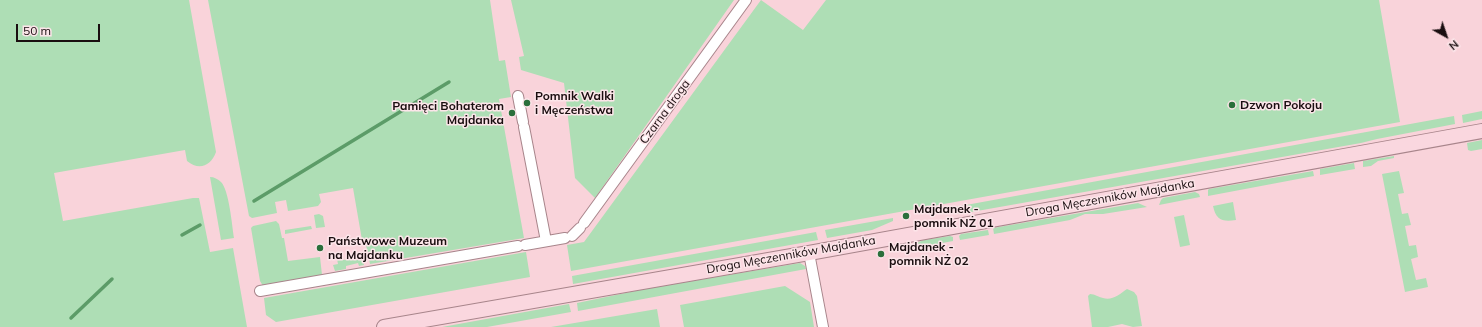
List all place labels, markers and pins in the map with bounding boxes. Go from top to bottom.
place label: Pomnik Walki i Męczeństwa [535,89,614,117]
marker: Pomnik Walki i Męczeństwa [522,98,532,108]
place label: Dzwon Pokoju [1240,98,1322,112]
place label: Pamięci Bohaterom Majdanka [392,99,504,127]
marker: Dzwon Pokoju [1227,100,1237,110]
marker: Pamięci Bohaterom Majdanka [507,108,517,118]
place label: Majdanek - pomnik NŻ 01 [914,202,994,230]
marker: Majdanek - pomnik NŻ 01 [901,211,911,221]
place label: Państwowe Muzeum na Majdanku [328,234,447,262]
place label: Majdanek - pomnik NŻ 02 [889,240,969,268]
marker: Państwowe Muzeum na Majdanku [315,243,325,253]
marker: Majdanek - pomnik NŻ 02 [876,249,886,259]

